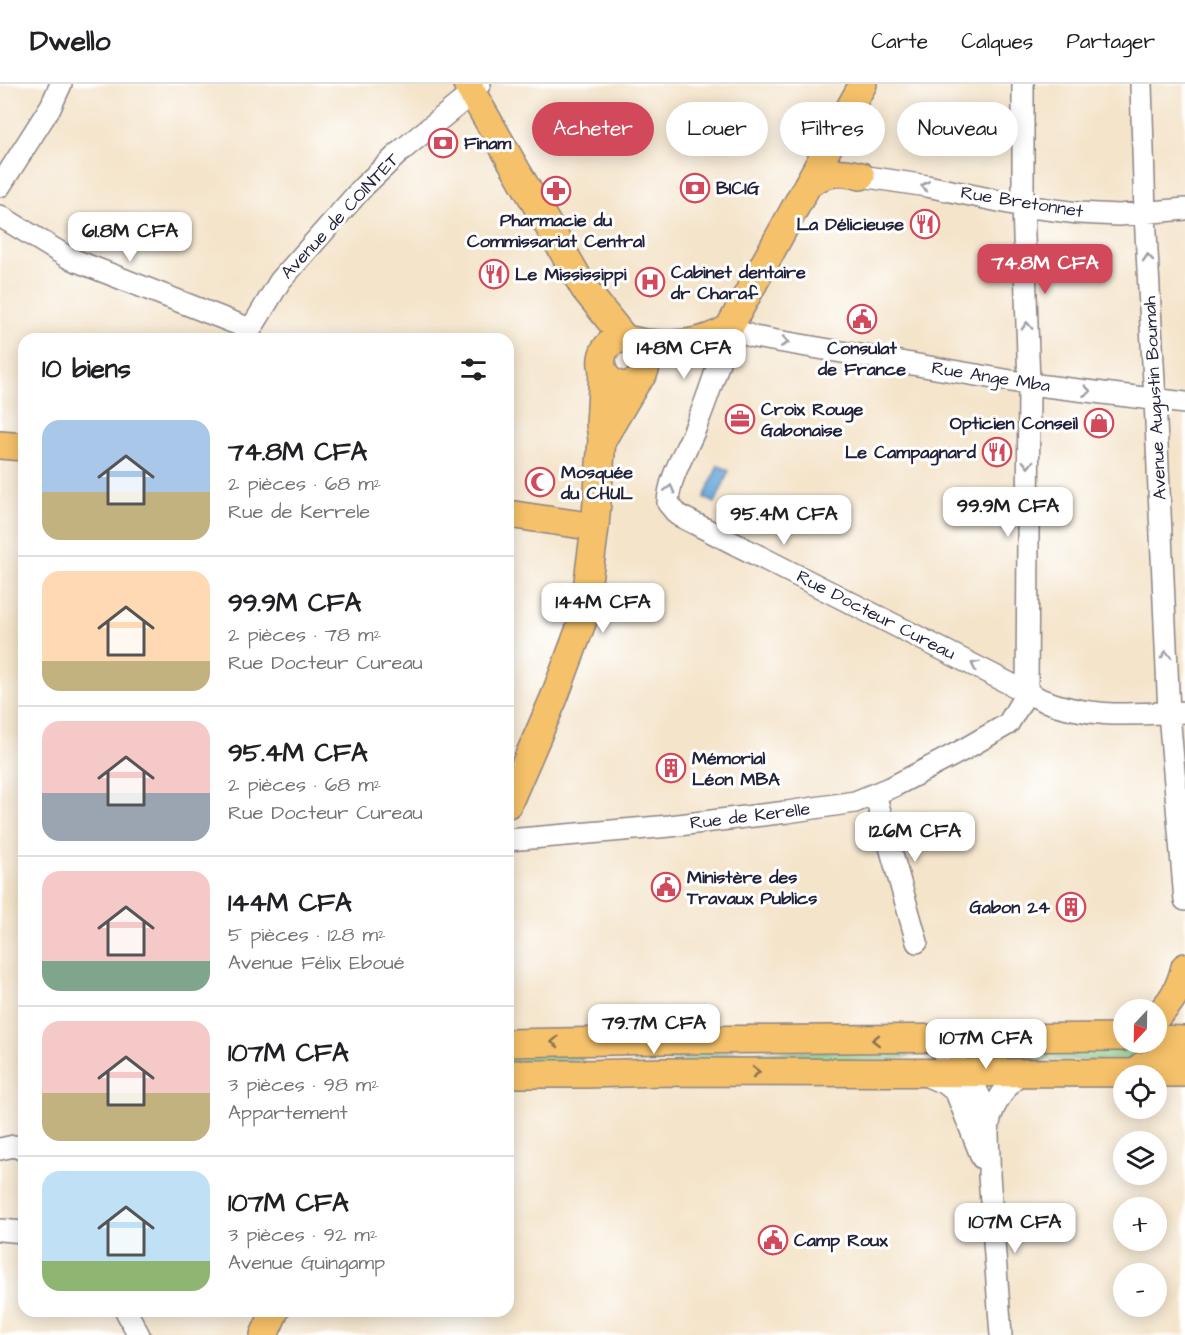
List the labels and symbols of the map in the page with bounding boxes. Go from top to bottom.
bank icon: Finam [427,127,459,159]
place label: Finam [464,131,512,156]
street label: Avenue de COINTET [275,147,406,284]
bank icon: BICIG [679,172,711,204]
pharmacy icon: Pharmacie du Commissariat Central [540,175,572,207]
place label: BICIG [716,176,760,201]
one-way arrow [920,180,930,193]
street label: Rue Bretonnet [959,180,1086,224]
place label: Pharmacie du Commissariat Central [467,208,645,254]
restaurant icon: La Délicieuse [909,208,941,240]
pin: 61.8M CFA [61,212,199,263]
place label: La Délicieuse [796,212,904,237]
pin: 74.8M CFA [976,244,1114,295]
one-way arrow [1142,253,1155,262]
restaurant icon: Le Mississippi [478,258,510,290]
place label: Cabinet dentaire dr Charaf [670,260,806,306]
place label: Le Mississippi [515,262,627,287]
hospital icon: Cabinet dentaire dr Charaf [634,266,666,298]
street label: Avenue Augustin Boumah [1137,295,1174,501]
public building icon: Consulat de France [846,303,878,335]
one-way arrow [1020,321,1033,330]
pin: 148M CFA [622,329,746,380]
one-way arrow [781,336,790,348]
place label: Consulat de France [817,336,906,382]
street label: Rue Ange Mba [930,355,1052,400]
one-way arrow [1082,384,1091,397]
place label: Croix Rouge Gabonaise [761,397,864,443]
office icon: Croix Rouge Gabonaise [724,403,756,435]
shop icon: Opticien Conseil [1083,407,1115,439]
place label: Opticien Conseil [950,411,1078,436]
restaurant icon: Le Campagnard [981,436,1013,468]
place label: Le Campagnard [845,440,977,466]
one-way arrow [1022,459,1034,468]
place label: Mosquée du CHUL [560,460,633,506]
mosque icon: Mosquée du CHUL [524,466,556,498]
one-way arrow [663,484,676,494]
pin: 99.9M CFA [939,487,1077,538]
pin: 95.4M CFA [715,495,853,546]
street label: Rue Docteur Cureau [792,564,960,666]
pin: 144M CFA [541,583,665,634]
one-way arrow [1160,650,1173,659]
one-way arrow [971,661,982,672]
place label: Mémorial Léon MBA [692,746,780,792]
building icon: Mémorial Léon MBA [655,752,687,784]
street label: Rue de Kerelle [689,796,812,836]
pin: 126M CFA [853,812,977,863]
place label: Ministère des Travaux Publics [686,865,817,911]
public building icon: Ministère des Travaux Publics [650,871,682,903]
building icon: Gabon 24 [1055,891,1087,923]
place label: Gabon 24 [969,895,1051,920]
north arrow [1113,999,1167,1053]
pin: 79.7M CFA [585,1004,723,1055]
pin: 107M CFA [924,1019,1048,1070]
one-way arrow [872,1034,881,1046]
one-way arrow [551,1036,560,1048]
one-way arrow [751,1066,760,1078]
pin: 107M CFA [953,1203,1077,1254]
public building icon: Camp Roux [757,1224,789,1256]
place label: Camp Roux [794,1228,888,1253]

